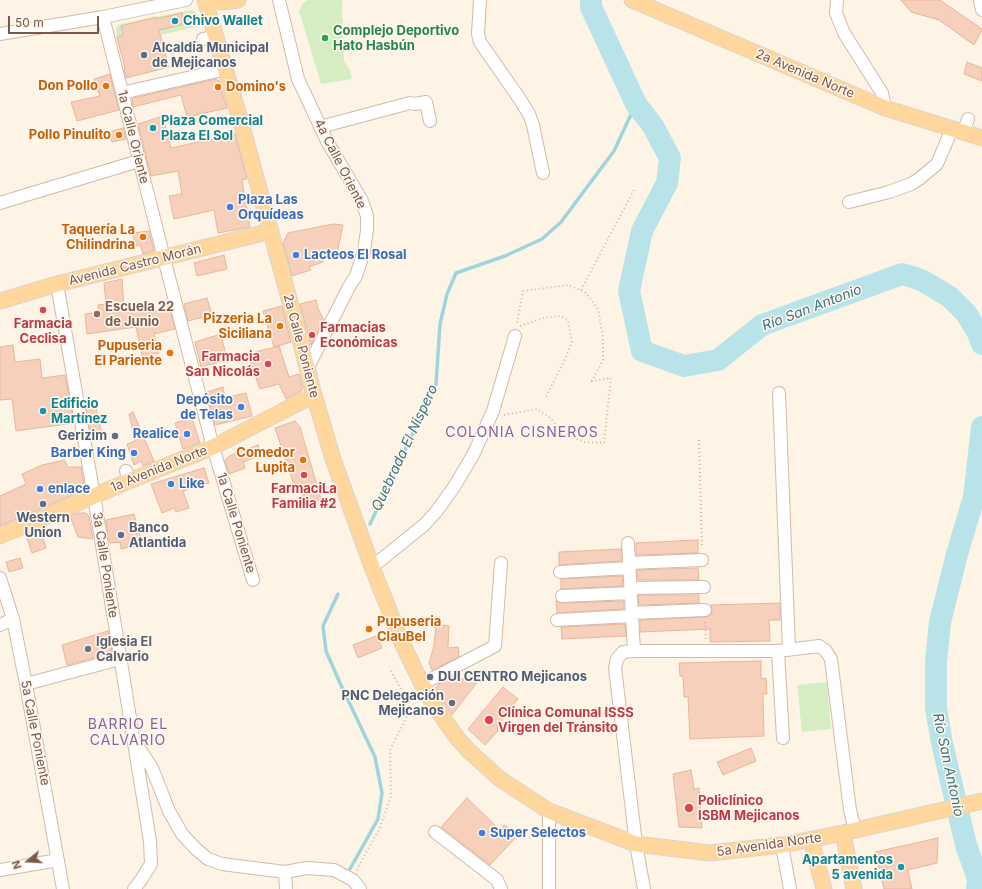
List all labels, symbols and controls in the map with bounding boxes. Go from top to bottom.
scale bar [10,8,101,34]
place label: Chivo Wallet [183,13,263,29]
text: 50 m [15,15,44,30]
marker: Chivo Wallet [170,16,180,26]
place label: Complejo Deportivo Hato Hasbún [333,23,459,54]
marker: Complejo Deportivo Hato Hasbún [320,33,330,43]
place label: Alcaldía Municipal de Mejicanos [152,40,269,71]
street label: 2a Avenida Norte [753,46,857,102]
marker: Alcaldía Municipal de Mejicanos [139,50,149,60]
place label: Don Pollo [38,78,98,94]
place label: Domino's [226,79,286,95]
marker: Don Pollo [101,81,111,91]
marker: Domino's [213,82,223,92]
street label: 1a Calle Oriente [114,89,152,185]
place label: Plaza Comercial Plaza El Sol [161,113,263,144]
street label: 4a Calle Oriente [311,116,369,212]
marker: Plaza Comercial Plaza El Sol [148,123,158,133]
place label: Pollo Pinulito [29,127,111,143]
marker: Pollo Pinulito [114,130,124,140]
place label: Plaza Las Orquídeas [238,192,304,223]
marker: Plaza Las Orquídeas [225,202,235,212]
place label: Taquería La Chilindrina [61,222,135,253]
marker: Taquería La Chilindrina [138,232,148,242]
street label: Avenida Castro Morán [67,241,203,289]
place label: Lacteos El Rosal [304,247,406,263]
marker: Lacteos El Rosal [291,250,301,260]
water label: Río San Antonio [760,281,864,335]
street label: 2a Calle Poniente [280,292,322,400]
place label: Escuela 22 de Junio [105,299,174,330]
marker: Farmacia Ceclisa [38,305,48,315]
marker: Escuela 22 de Junio [92,309,102,319]
place label: Pizzeria La Siciliana [203,311,272,342]
place label: Farmacia Ceclisa [14,316,72,347]
place label: Farmacias Económicas [320,320,398,351]
marker: Pizzeria La Siciliana [275,321,285,331]
marker: Farmacias Económicas [307,330,317,340]
place label: Pupuseria El Pariente [95,338,162,369]
marker: Pupuseria El Pariente [165,348,175,358]
place label: Farmacia San Nicolás [185,349,260,380]
marker: Farmacia San Nicolás [263,359,273,369]
water label: Quebrada El Nispero [368,382,442,514]
place label: Depósito de Telas [176,392,233,423]
place label: Edificio Martínez [51,396,108,427]
marker: Depósito de Telas [236,402,246,412]
marker: Edificio Martínez [38,406,48,416]
district label: COLONIA CISNEROS [445,425,599,441]
place label: Realice [133,426,179,442]
place label: Gerizim [58,428,107,444]
marker: Realice [182,429,192,439]
marker: Gerizim [110,431,120,441]
street label: 1a Avenida Norte [108,442,210,496]
place label: Barber King [51,445,126,461]
place label: Comedor Lupita [236,445,295,476]
marker: Barber King [129,448,139,458]
marker: Comedor Lupita [298,455,308,465]
marker: FarmaciLa Familia #2 [299,470,309,480]
street label: 1a Calle Poniente [213,471,259,575]
place label: Like [179,476,205,492]
marker: Like [166,479,176,489]
place label: enlace [48,481,90,497]
place label: FarmaciLa Familia #2 [271,481,337,512]
marker: enlace [35,484,45,494]
marker: Western Union [38,499,48,509]
place label: Western Union [16,510,70,541]
street label: 3a Calle Poniente [89,511,121,619]
place label: Banco Atlantida [129,520,186,551]
marker: Banco Atlantida [116,530,126,540]
place label: Pupuseria ClauBel [377,614,441,645]
marker: Pupuseria ClauBel [364,624,374,634]
place label: Iglesia El Calvario [96,634,152,665]
marker: Iglesia El Calvario [83,644,93,654]
place label: DUI CENTRO Mejicanos [438,669,587,685]
marker: DUI CENTRO Mejicanos [425,672,435,682]
street label: 5a Calle Poniente [17,679,53,787]
place label: PNC Delegación Mejicanos [342,688,444,719]
marker: PNC Delegación Mejicanos [447,698,457,708]
place label: Clínica Comunal ISSS Virgen del Tránsito [498,705,634,736]
water label: Río San Antonio [929,712,967,818]
marker: Clínica Comunal ISSS Virgen del Tránsito [483,714,495,726]
district label: BARRIO EL CALVARIO [88,717,168,750]
place label: Policlínico ISBM Mejicanos [698,793,800,824]
marker: Policlínico ISBM Mejicanos [683,802,695,814]
place label: Super Selectos [490,825,586,841]
marker: Super Selectos [477,828,487,838]
street label: 5a Avenida Norte [716,830,822,860]
north arrow [8,841,48,881]
place label: Apartamentos 5 avenida [802,852,893,883]
text: N [9,859,25,871]
marker: Apartamentos 5 avenida [896,862,906,872]

